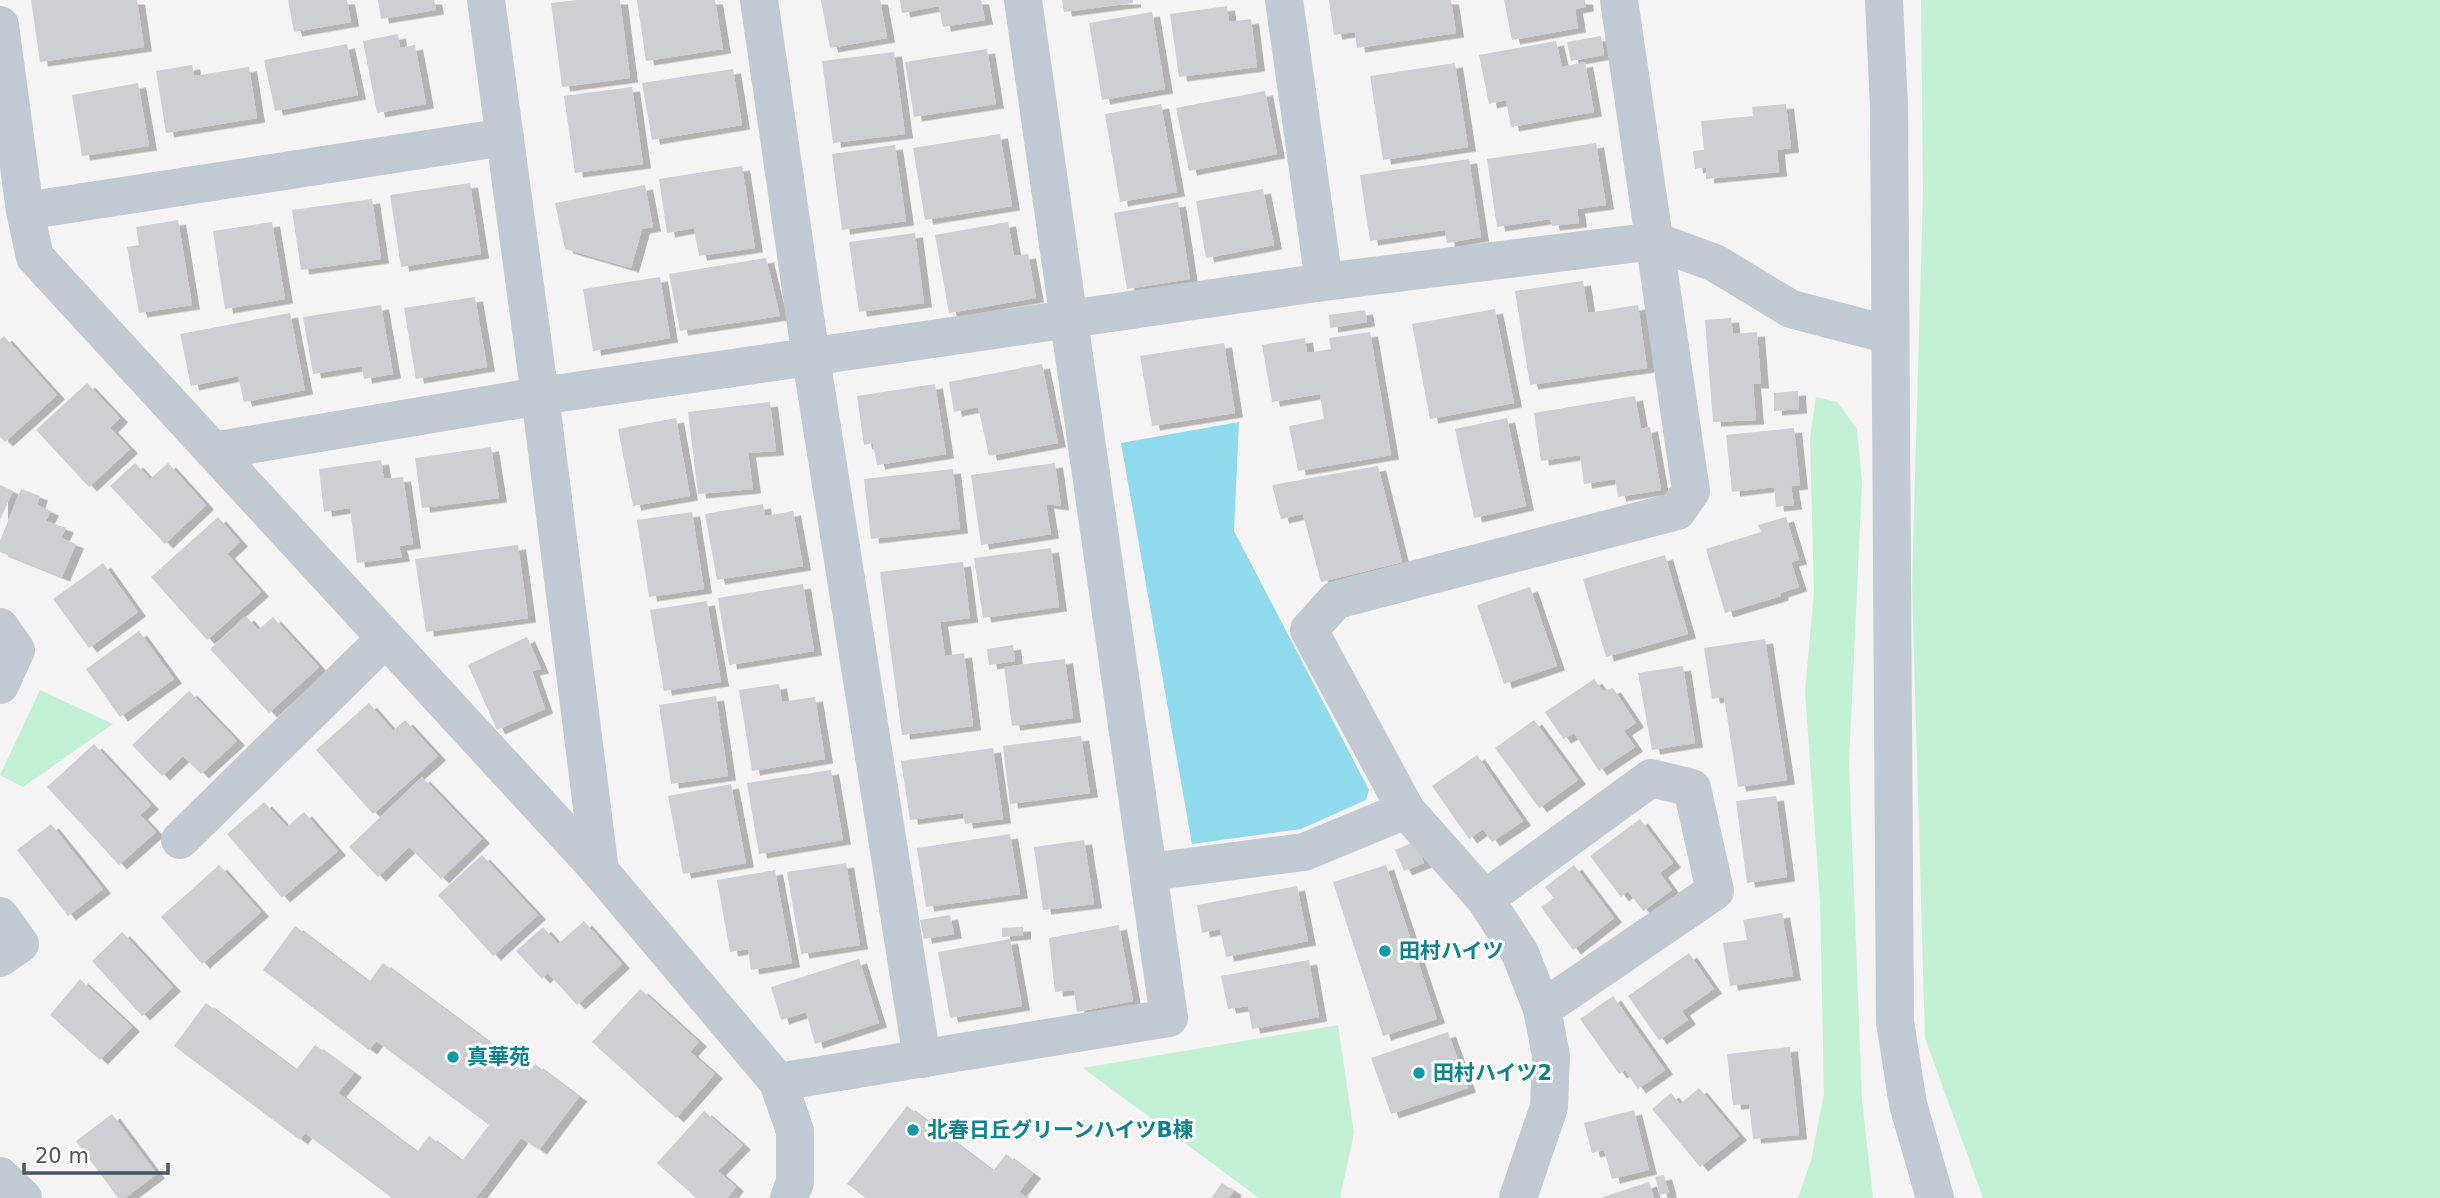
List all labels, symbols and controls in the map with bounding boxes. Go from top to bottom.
place label: 田村ハイツ [1399,939,1504,963]
marker: 田村ハイツ [1377,943,1393,959]
place label: 真華苑 [467,1045,530,1069]
marker: 真華苑 [445,1049,461,1065]
place label: 田村ハイツ2 [1433,1061,1552,1085]
marker: 田村ハイツ2 [1411,1065,1427,1081]
place label: 北春日丘グリーンハイツB棟 [927,1118,1194,1142]
marker: 北春日丘グリーンハイツB棟 [905,1122,921,1138]
scale bar [24,1132,168,1176]
text: 20 m [35,1144,89,1168]

